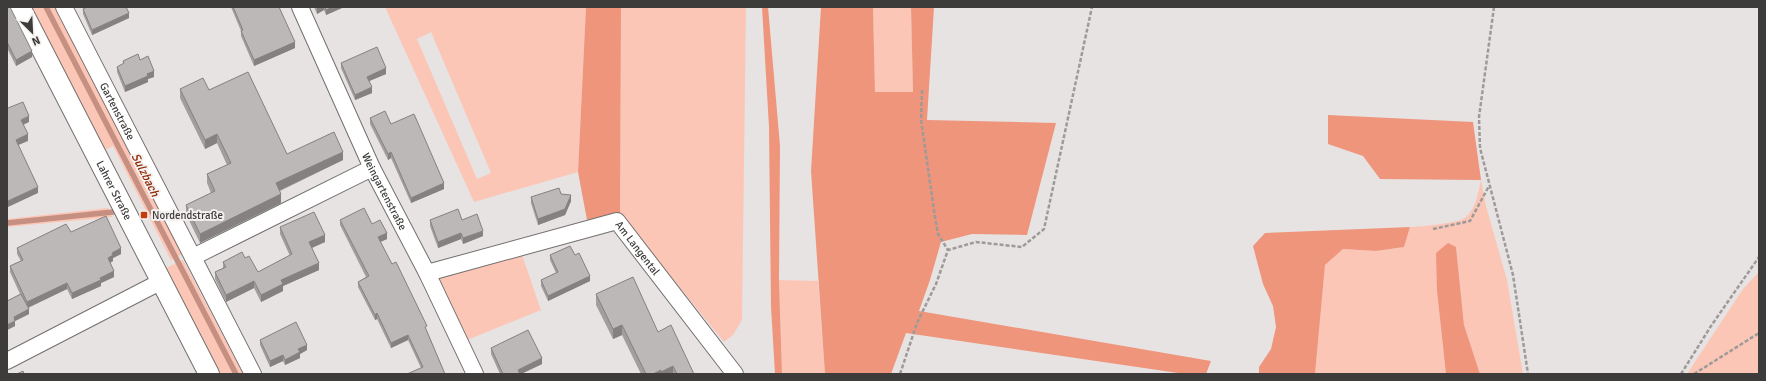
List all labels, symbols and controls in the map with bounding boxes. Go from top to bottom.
north arrow [12,12,52,52]
text: N [30,33,42,48]
street label: Gartenstraße [97,80,138,142]
water label: Sulzbach [128,151,163,200]
street label: Weingartenstraße [360,151,410,232]
street label: Lahrer Straße [94,158,135,222]
place label: Nordendstraße [152,209,223,222]
marker: Nordendstraße [139,210,149,220]
street label: Am Langental [613,218,663,278]

